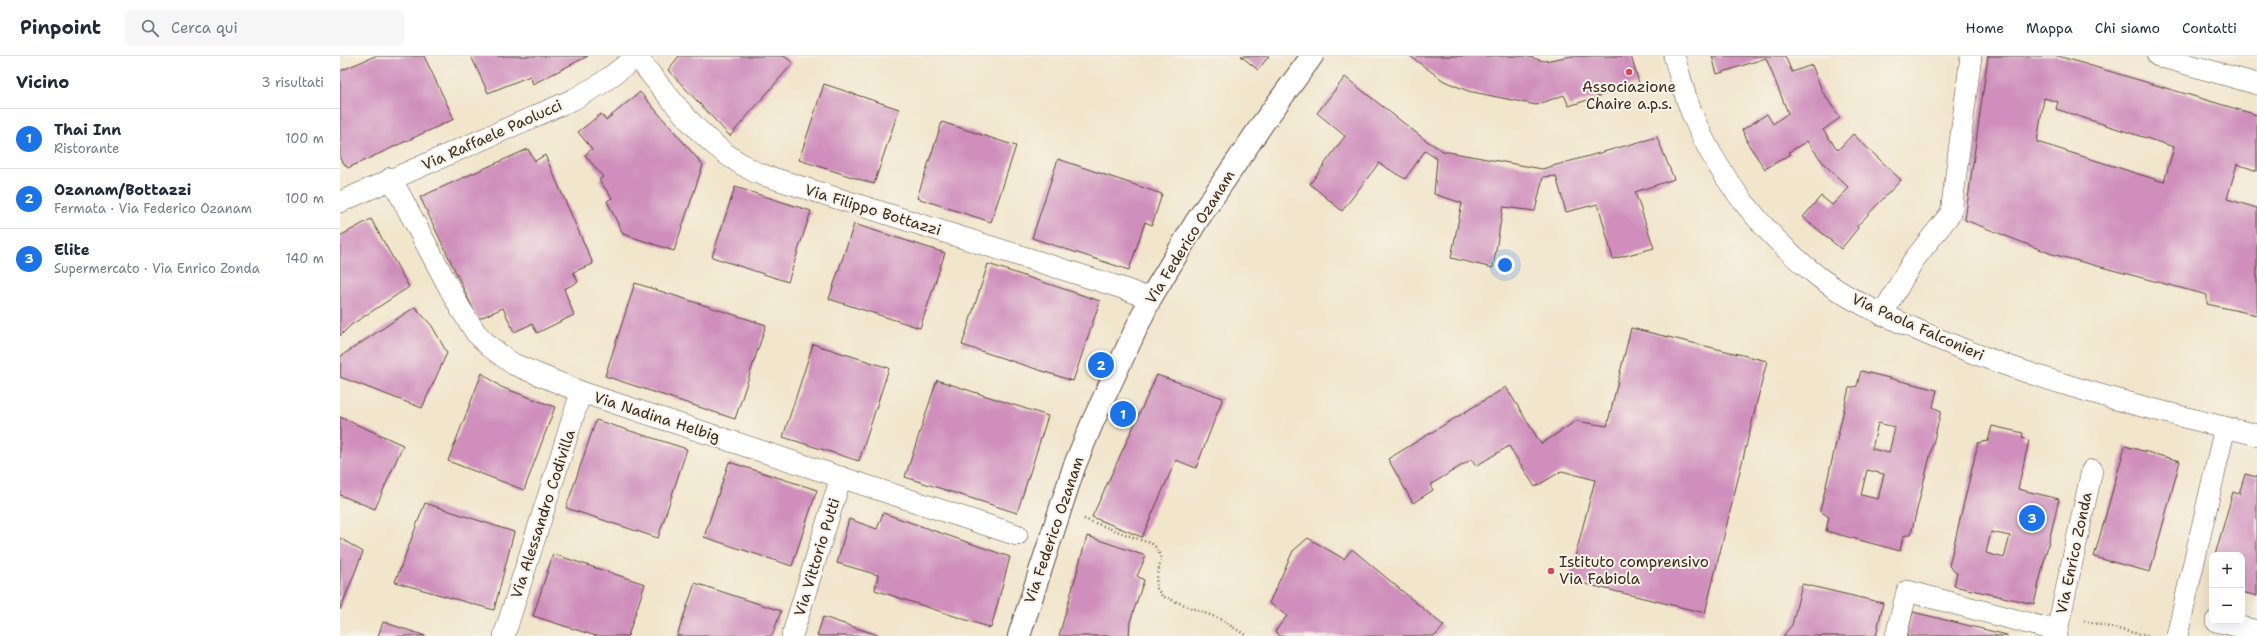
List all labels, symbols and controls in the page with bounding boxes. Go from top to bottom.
search box [125,10,405,46]
text: Pinpoint [20,15,101,40]
icon: search [139,17,161,39]
text: Cerca qui [171,18,238,38]
text: Home [1966,19,2004,37]
text: Mappa [2026,19,2073,37]
text: Chi siamo [2095,19,2160,37]
text: Contatti [2182,19,2237,37]
marker: Associazione Chaire a.p.s. [1624,67,1634,77]
text: Vicino [16,71,69,93]
text: 3 risultati [261,74,324,91]
place label: Associazione Chaire a.p.s. [1582,77,1676,114]
street label: Via Raffaele Paolucci [419,95,565,175]
text: Thai Inn [54,120,121,140]
text: 1 [26,130,32,147]
text: 100 m [285,130,324,147]
text: Ristorante [54,140,119,157]
street label: Via Federico Ozanam [1141,166,1239,308]
text: Ozanam/Bottazzi [54,180,191,200]
street label: Via Filippo Bottazzi [802,180,944,240]
text: 2 [24,190,34,207]
text: 100 m [285,190,324,207]
text: Fermata · Via Federico Ozanam [54,200,252,217]
text: Elite [54,240,90,260]
text: 3 [24,250,34,267]
text: 140 m [285,250,324,267]
your location [1495,255,1515,275]
text: Supermercato · Via Enrico Zonda [54,260,260,277]
street label: Via Paola Falconieri [1848,289,1988,365]
pin: 2 [1088,350,1114,380]
street label: Via Nadina Helbig [591,387,723,447]
pin: 1 [1110,399,1136,429]
street label: Via Alessandro Codivilla [506,426,580,601]
street label: Via Federico Ozanam [1019,454,1089,606]
street label: Via Enrico Zonda [2051,490,2097,616]
street label: Via Vittorio Putti [790,495,844,619]
pin: 3 [2019,503,2045,533]
place label: Istituto comprensivo Via Fabiola [1559,552,1709,589]
map controls [2209,552,2245,624]
button: + [2209,552,2245,588]
marker: Istituto comprensivo Via Fabiola [1546,566,1556,576]
button: − [2209,588,2245,624]

